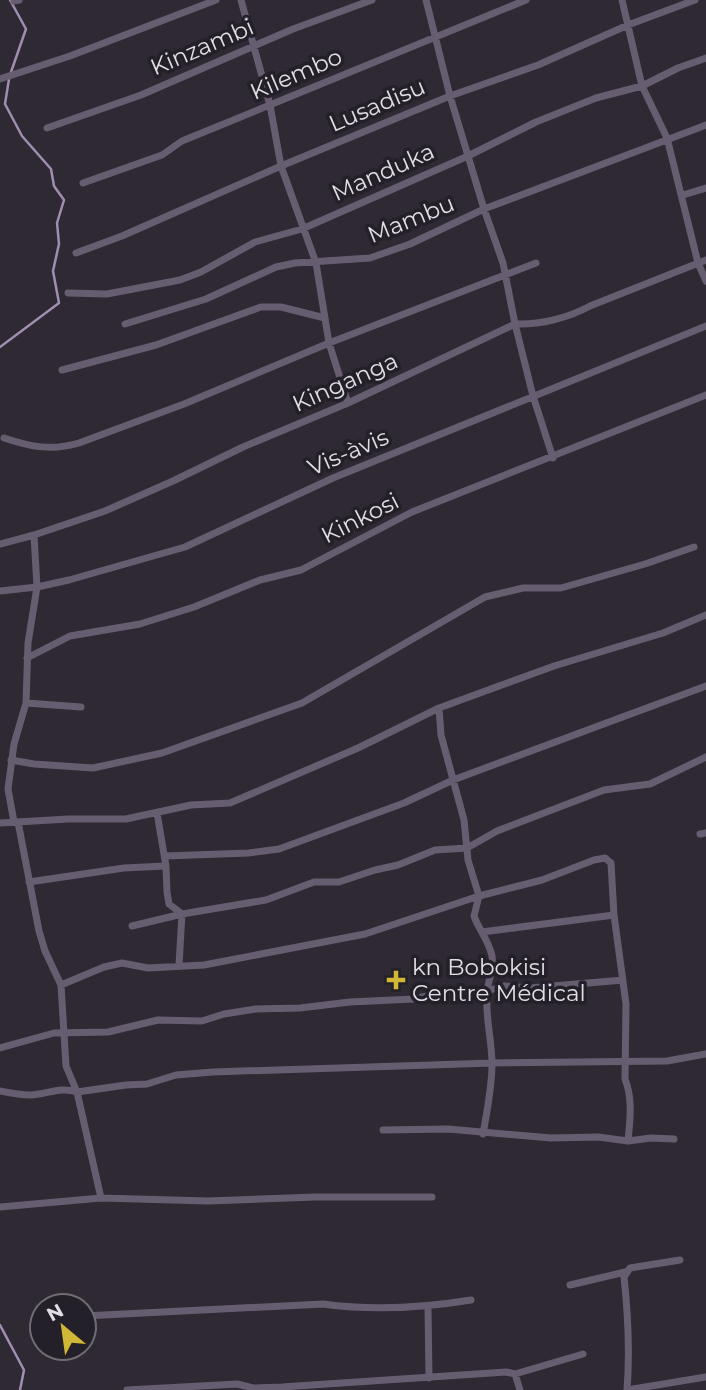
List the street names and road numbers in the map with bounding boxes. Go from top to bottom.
street label: Kinzambi [146,13,258,81]
street label: Kilembo [246,42,346,106]
street label: Lusadisu [325,72,429,138]
street label: Manduka [327,137,439,207]
street label: Mambu [364,189,458,249]
street label: Kinganga [288,346,402,418]
street label: Vis-àvis [303,422,393,482]
street label: Kinkosi [317,487,403,549]

